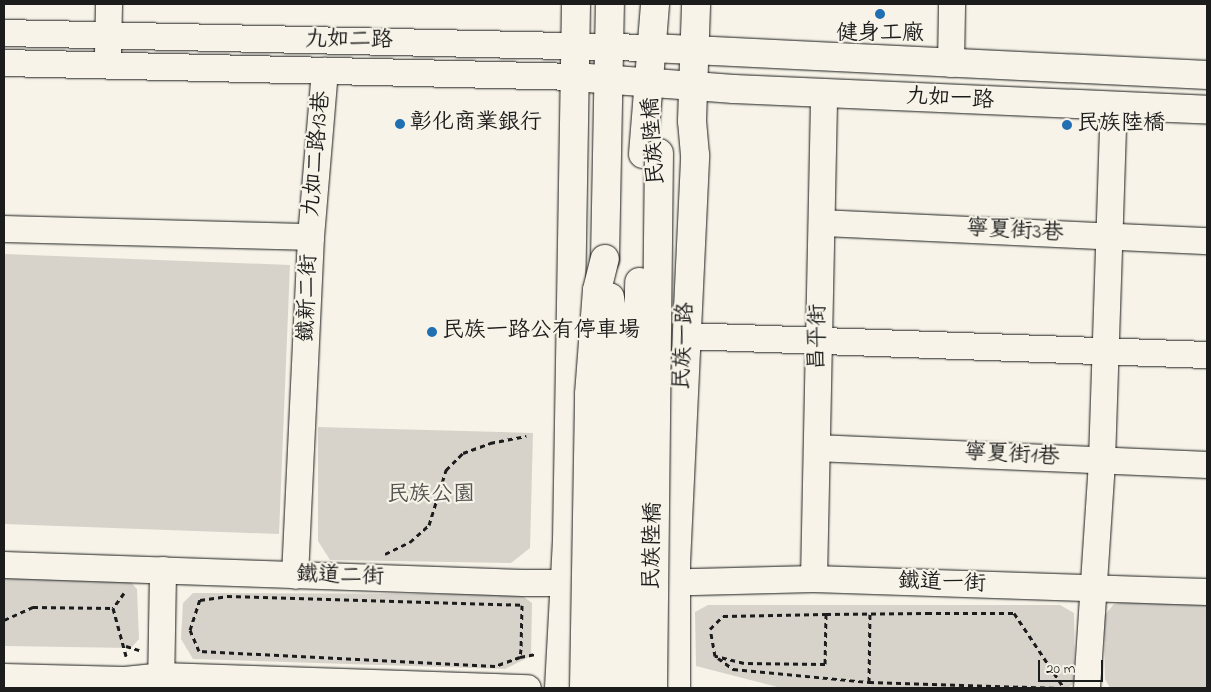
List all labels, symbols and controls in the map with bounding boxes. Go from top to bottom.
marker: 健身工廠 [874,8,886,20]
place label: 健身工廠 [836,22,924,48]
street label: 九如二路 [305,27,393,55]
street label: 九如一路 [905,85,995,115]
street label: 九如二路13巷 [299,90,337,218]
street label: 民族陸橋 [639,96,671,186]
place label: 彰化商業銀行 [410,111,542,137]
place label: 民族陸橋 [1077,112,1165,138]
marker: 彰化商業銀行 [394,118,406,130]
marker: 民族陸橋 [1061,119,1073,131]
street label: 寧夏街3巷 [966,216,1064,248]
street label: 鐵新二街 [294,254,324,342]
street label: 民族一路 [670,301,700,391]
street label: 昌平街 [805,304,833,370]
place label: 民族一路公有停車場 [442,319,640,345]
marker: 民族一路公有停車場 [426,326,438,338]
street label: 寧夏街1巷 [964,440,1060,472]
park label: 民族公園 [387,483,475,509]
street label: 民族陸橋 [640,502,668,590]
street label: 鐵道二街 [296,562,384,592]
street label: 鐵道一街 [898,569,986,599]
scale bar [1041,650,1106,682]
text: 20 m [1046,658,1075,680]

